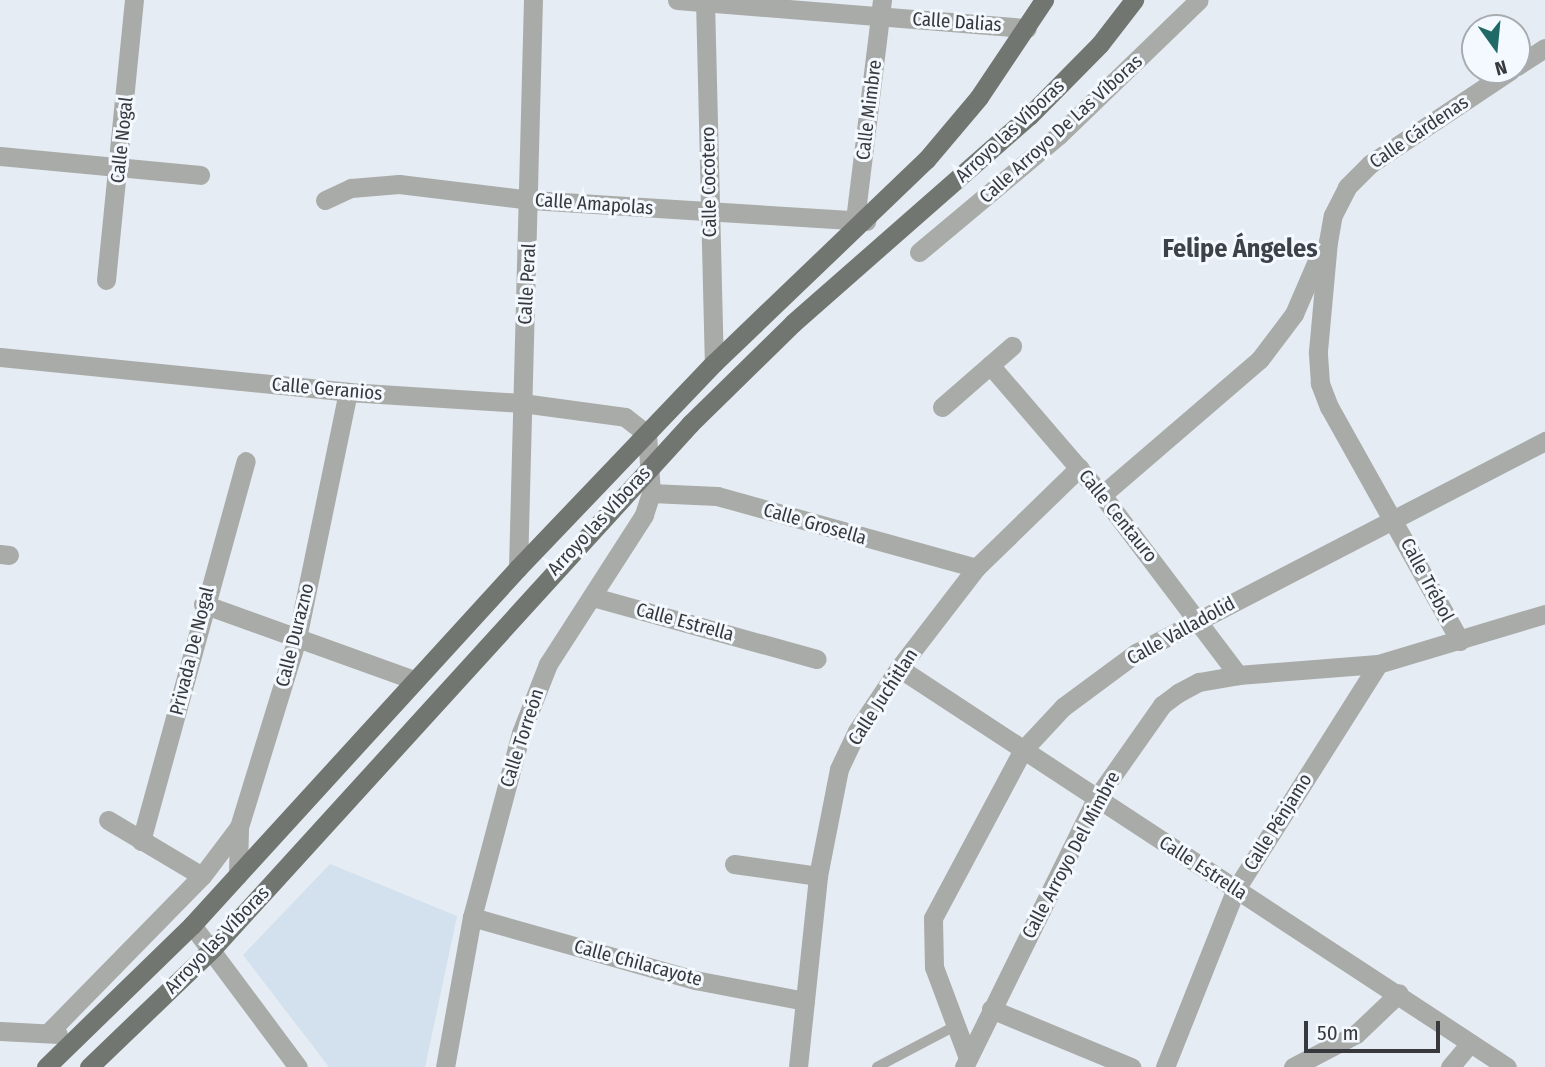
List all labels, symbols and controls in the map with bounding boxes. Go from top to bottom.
street label: Calle Dalias [912,8,1002,36]
north arrow [1461,14,1531,84]
street label: Calle Arroyo De Las Víboras [975,50,1147,208]
text: N [1493,55,1510,80]
street label: Calle Mimbre [852,59,886,161]
street label: Arroyo las Víboras [951,75,1069,187]
street label: Calle Cárdenas [1365,91,1473,173]
street label: Calle Nogal [106,96,138,184]
street label: Calle Cocotero [697,126,721,238]
street label: Calle Amapolas [534,188,654,220]
district label: Felipe Ángeles [1162,233,1318,265]
street label: Calle Peral [513,243,541,325]
street label: Calle Geranios [271,373,383,405]
street label: Arroyo las Víboras [543,462,655,580]
street label: Calle Centauro [1074,465,1162,567]
street label: Calle Grosella [761,498,869,550]
street label: Calle Trébol [1396,534,1458,626]
street label: Calle Durazno [271,581,319,689]
street label: Privada De Nogal [165,584,219,718]
street label: Calle Valladolid [1123,592,1239,670]
street label: Calle Estrella [634,598,736,646]
street label: Calle Juchitlan [843,644,923,750]
street label: Calle Torreón [495,686,549,790]
street label: Calle Arroyo Del Mimbre [1017,767,1125,943]
street label: Calle Pénjamo [1239,769,1317,875]
street label: Calle Estrella [1155,831,1251,905]
street label: Arroyo las Víboras [160,882,274,998]
street label: Calle Chilacayote [572,935,704,991]
scale bar [1307,1007,1444,1052]
text: 50 m [1317,1020,1359,1046]

